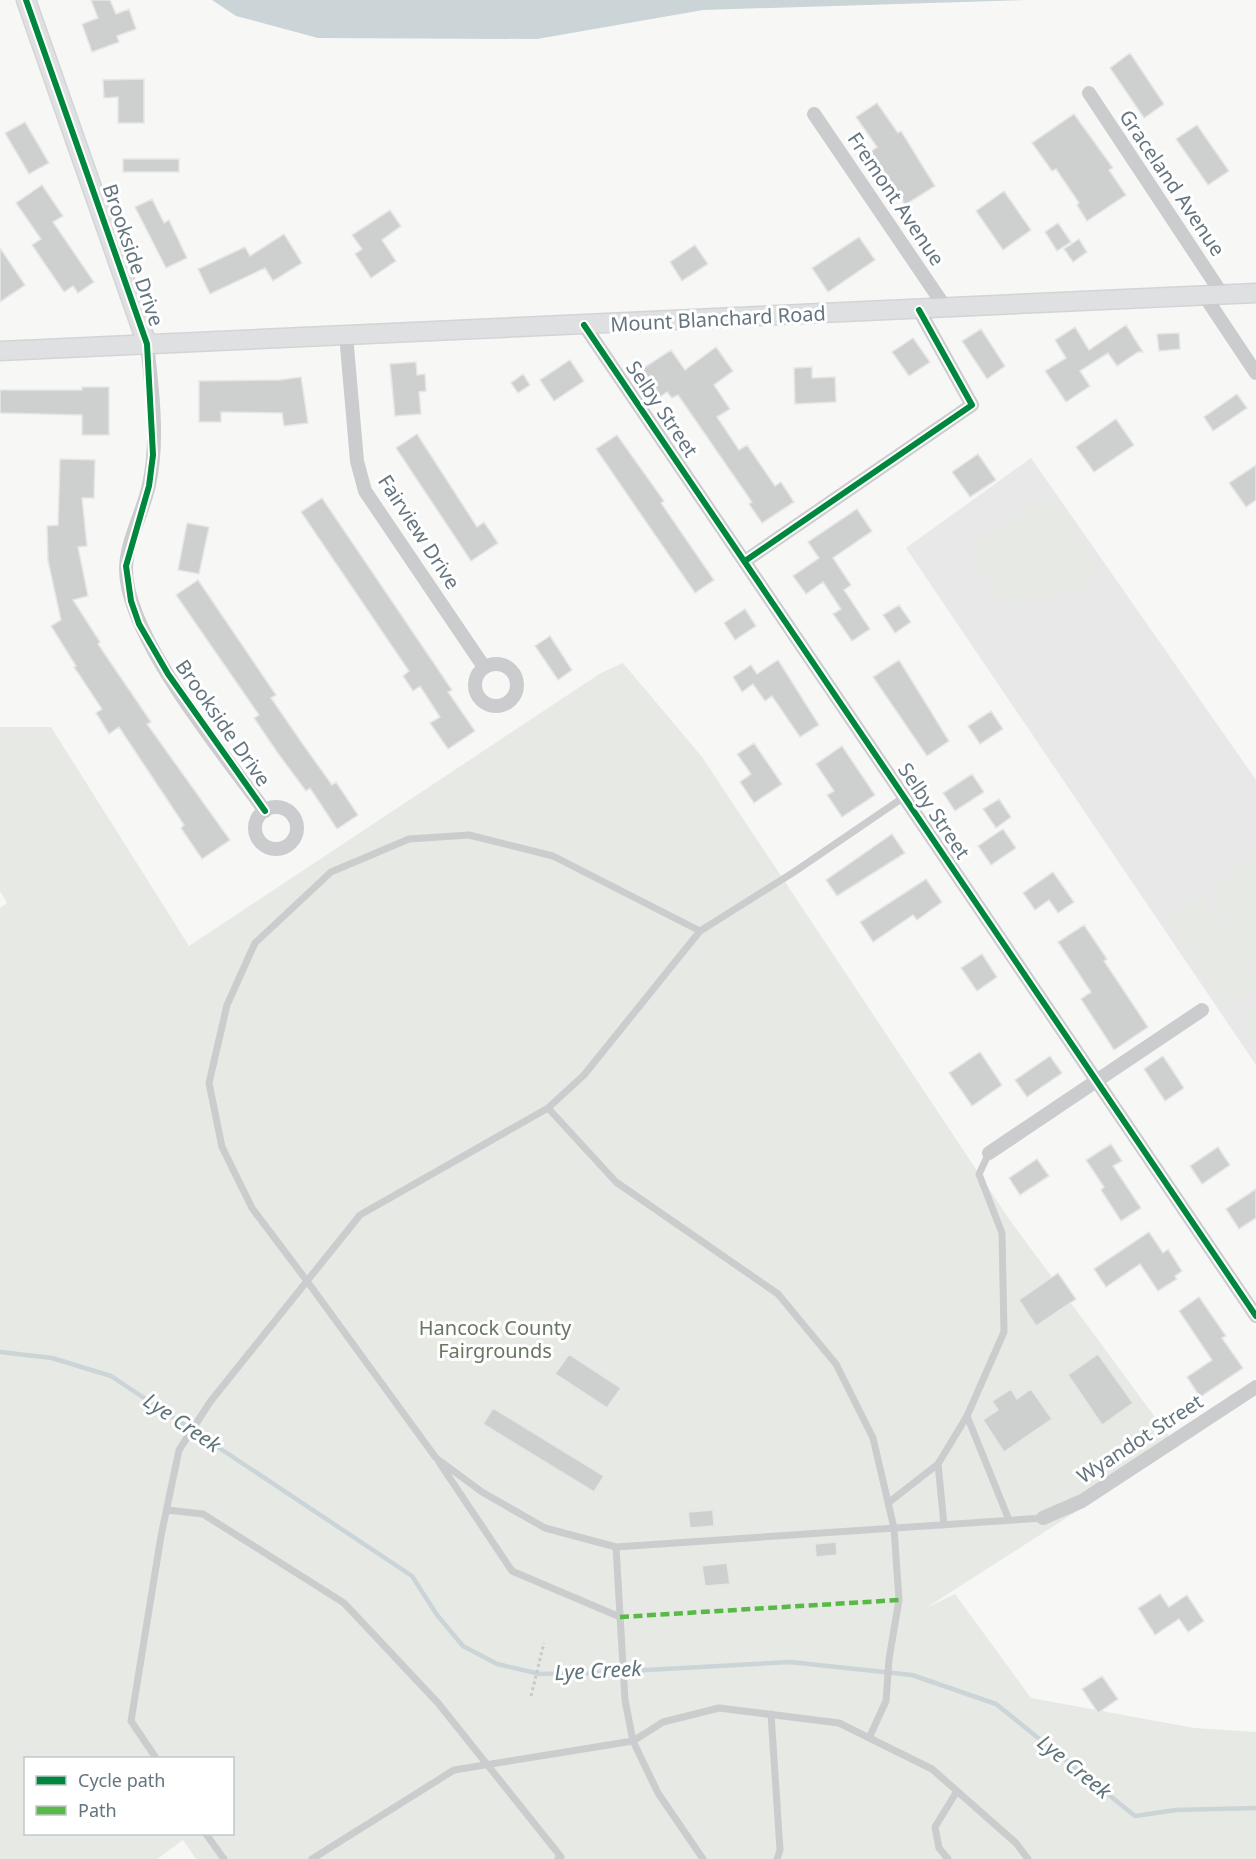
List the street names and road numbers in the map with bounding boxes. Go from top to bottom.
street label: Graceland Avenue [1113,104,1231,261]
street label: Fremont Avenue [842,127,951,271]
street label: Brookside Drive [96,180,170,330]
street label: Mount Blanchard Road [610,299,826,338]
street label: Selby Street [620,355,705,462]
street label: Fairview Drive [372,469,467,594]
street label: Brookside Drive [170,654,277,791]
street label: Selby Street [892,757,977,864]
street label: Wyandot Street [1072,1388,1208,1489]

